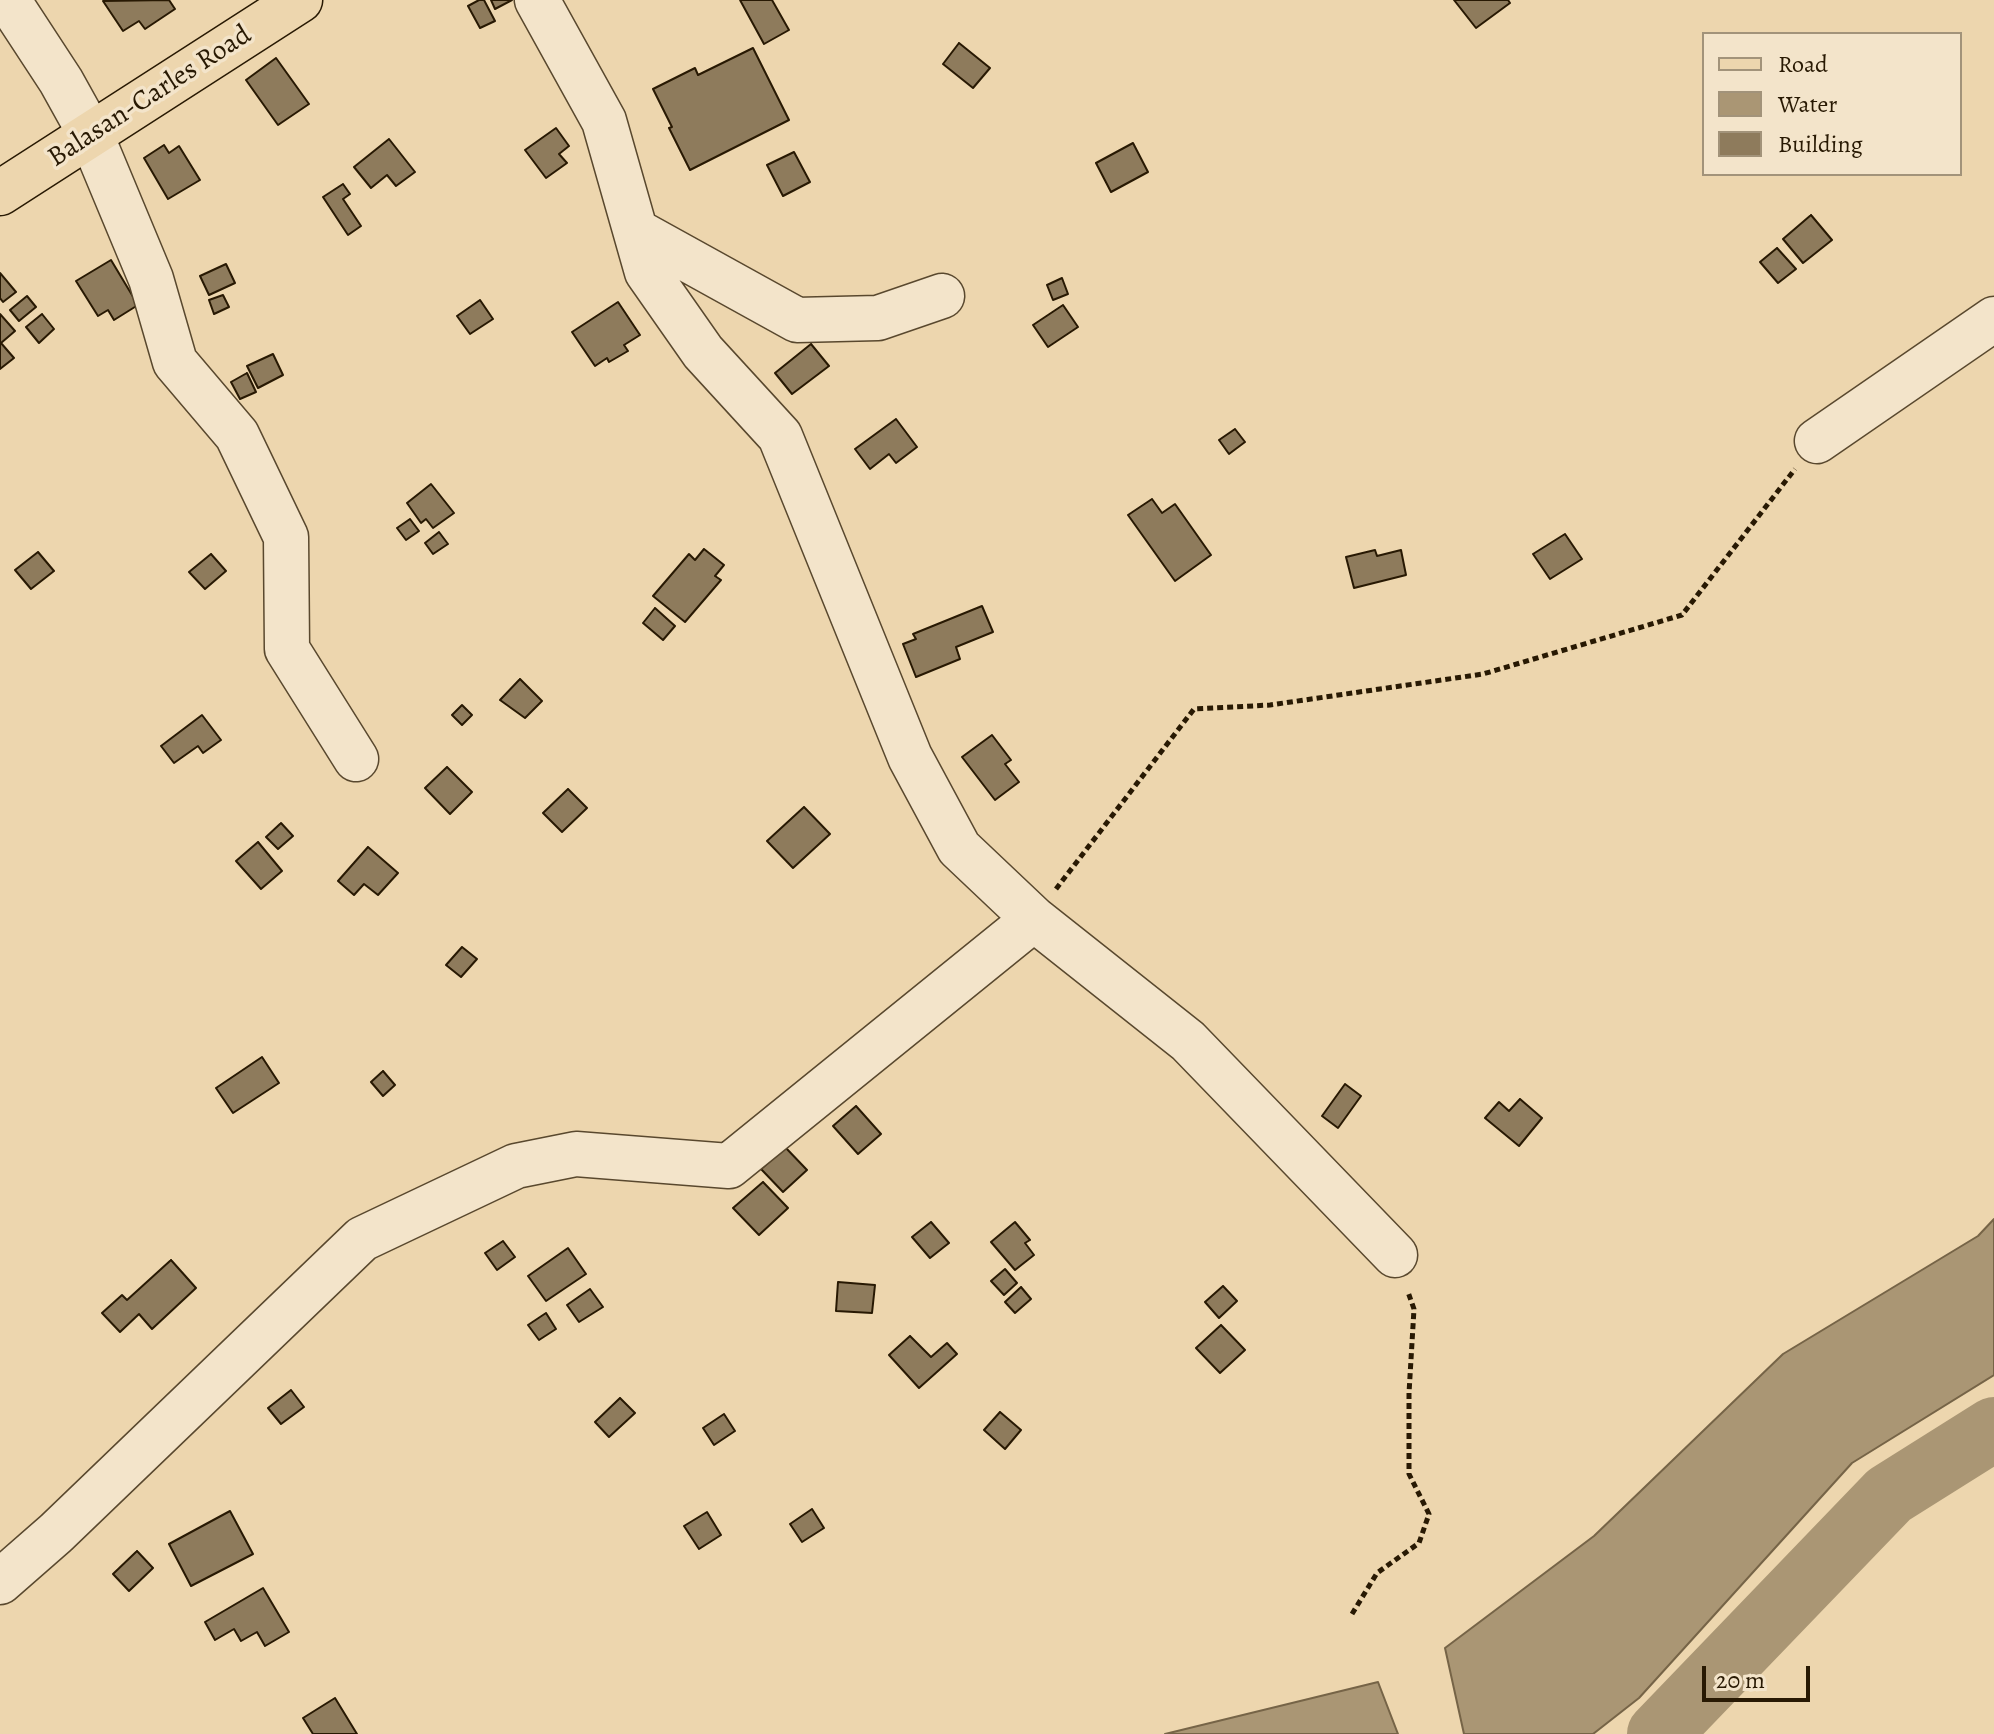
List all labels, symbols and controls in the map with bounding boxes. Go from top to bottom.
street label: Balasan-Carles Road [42,19,258,175]
legend [1702,32,1962,176]
text: Road [1778,48,1828,80]
text: Water [1778,88,1838,120]
text: Building [1778,128,1863,160]
scale bar [1706,1650,1814,1700]
text: 20 m [1716,1664,1765,1696]

